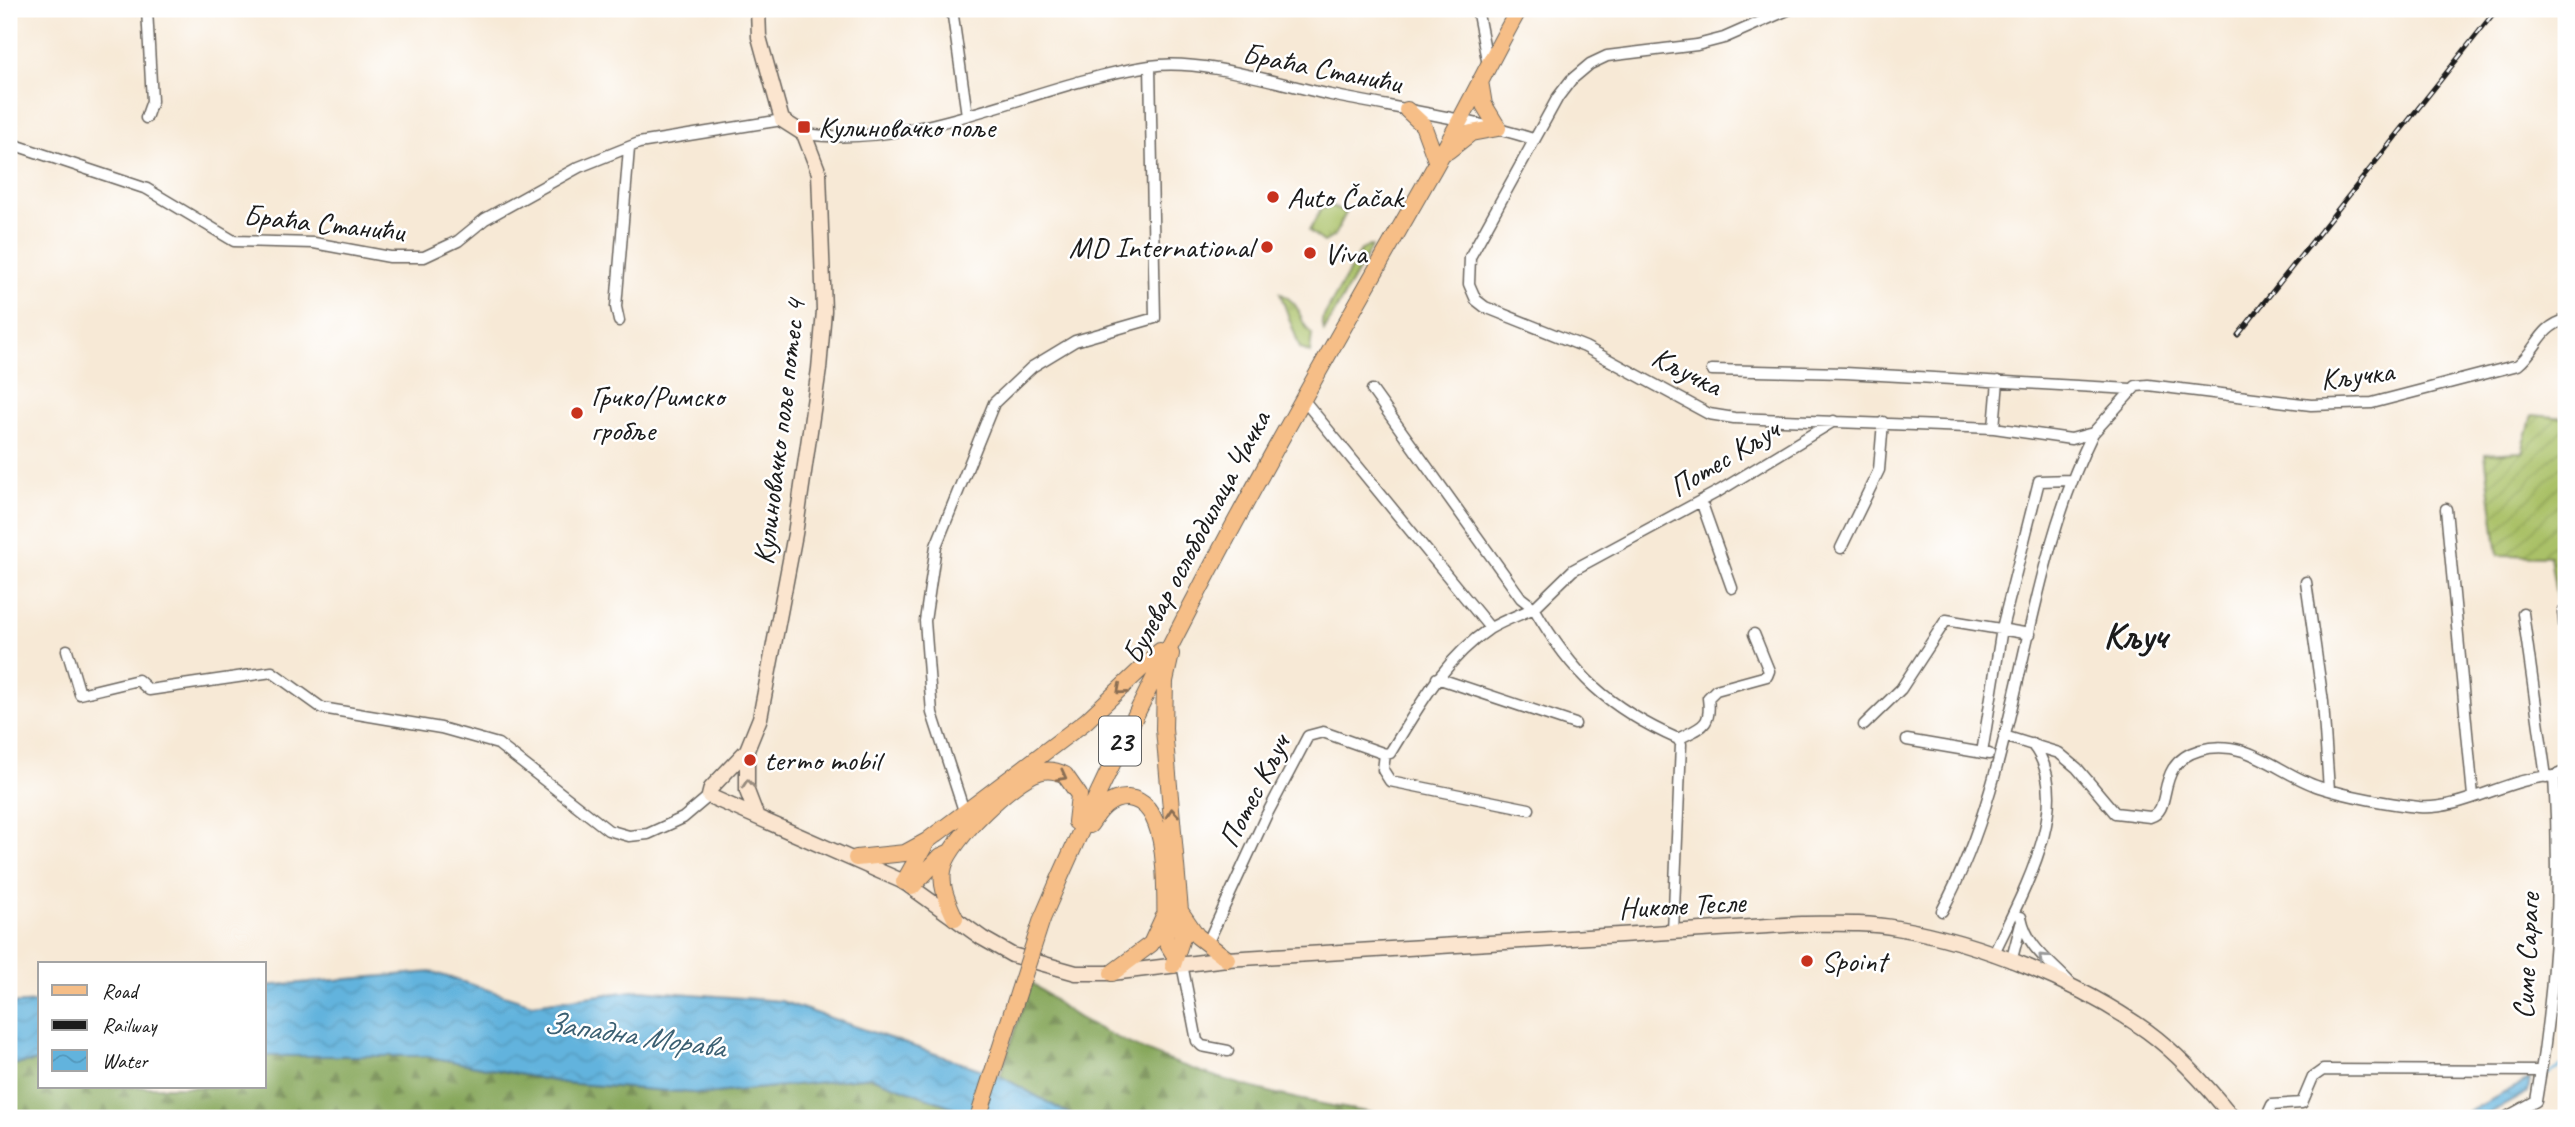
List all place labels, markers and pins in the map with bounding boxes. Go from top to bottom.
place label: Кулиновачко поље [818,108,997,146]
marker: Кулиновачко поље [796,119,812,135]
place label: Auto Čačak [1287,178,1405,216]
marker: Auto Čačak [1265,189,1281,205]
place label: MD International [1069,228,1258,266]
place label: Viva [1324,234,1369,272]
marker: MD International [1259,239,1275,255]
marker: Viva [1302,245,1318,261]
place label: Грчко/Римско гробље [591,377,727,449]
marker: Грчко/Римско гробље [569,405,585,421]
place label: termo mobil [764,741,885,779]
marker: termo mobil [742,752,758,768]
place label: Spoint [1821,942,1891,980]
marker: Spoint [1799,953,1815,969]

